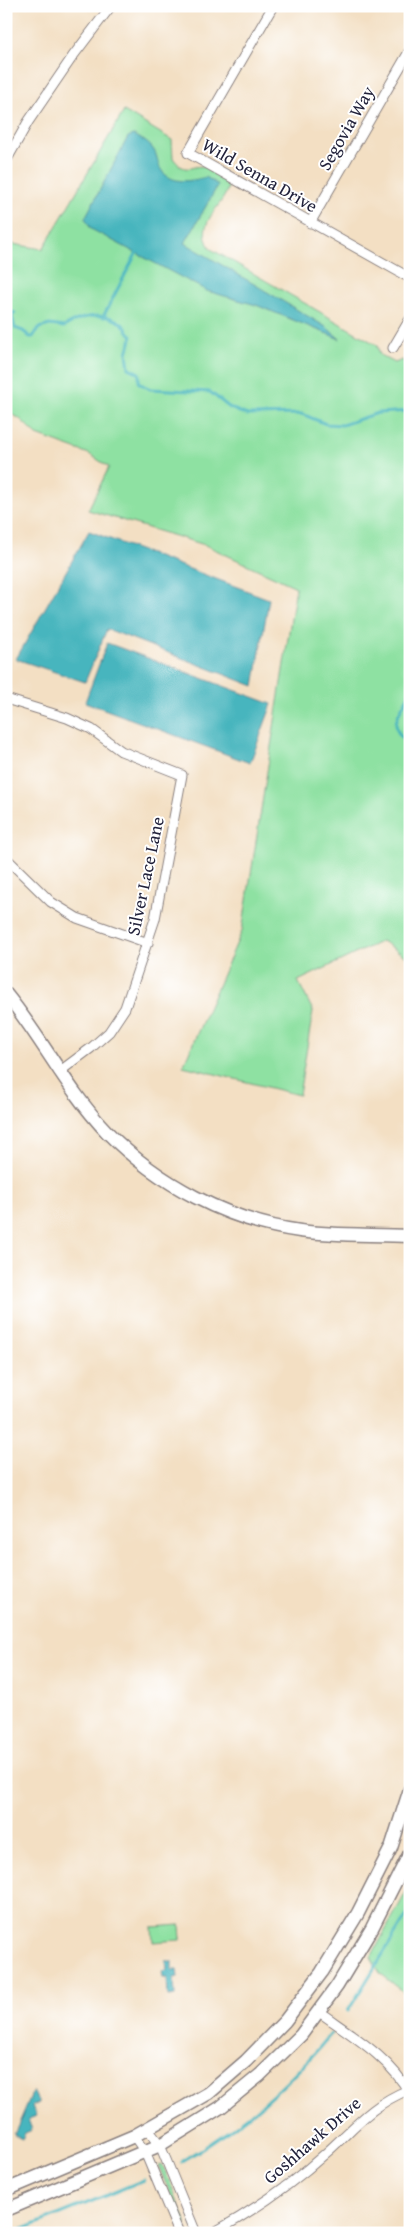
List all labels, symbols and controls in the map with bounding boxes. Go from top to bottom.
street label: Segovia Way [311,81,381,175]
street label: Wild Senna Drive [197,131,323,219]
street label: Silver Lace Lane [119,814,171,938]
street label: Goshhawk Drive [257,2090,367,2190]

